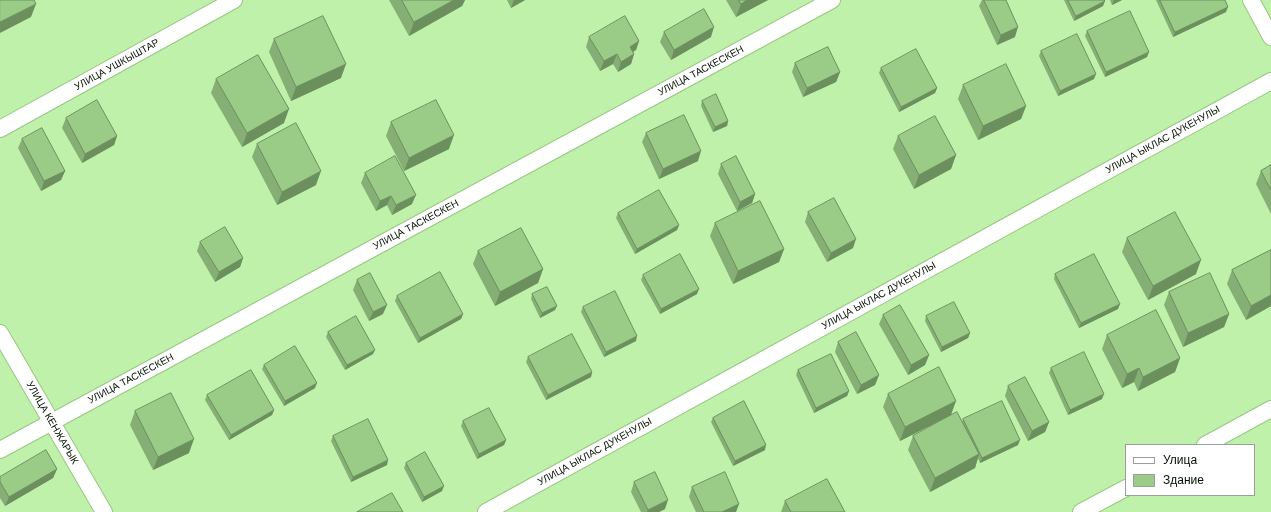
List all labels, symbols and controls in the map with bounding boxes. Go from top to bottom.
street label: УЛИЦА УШКЫШТАР [73,37,161,93]
street label: УЛИЦА ТАСКЕСКЕН [656,43,746,99]
street label: УЛИЦА ЫКЛАС ДУКЕНУЛЫ [1104,104,1222,176]
street label: УЛИЦА ТАСКЕСКЕН [371,197,461,253]
street label: УЛИЦА ЫКЛАС ДУКЕНУЛЫ [820,260,938,332]
street label: УЛИЦА ТАСКЕСКЕН [86,351,176,407]
street label: УЛИЦА КЕНЖАРЫК [23,379,81,467]
street label: УЛИЦА ЫКЛАС ДУКЕНУЛЫ [536,416,654,488]
legend [1125,444,1255,496]
text: Улица [1163,453,1197,467]
text: Здание [1163,473,1204,487]

